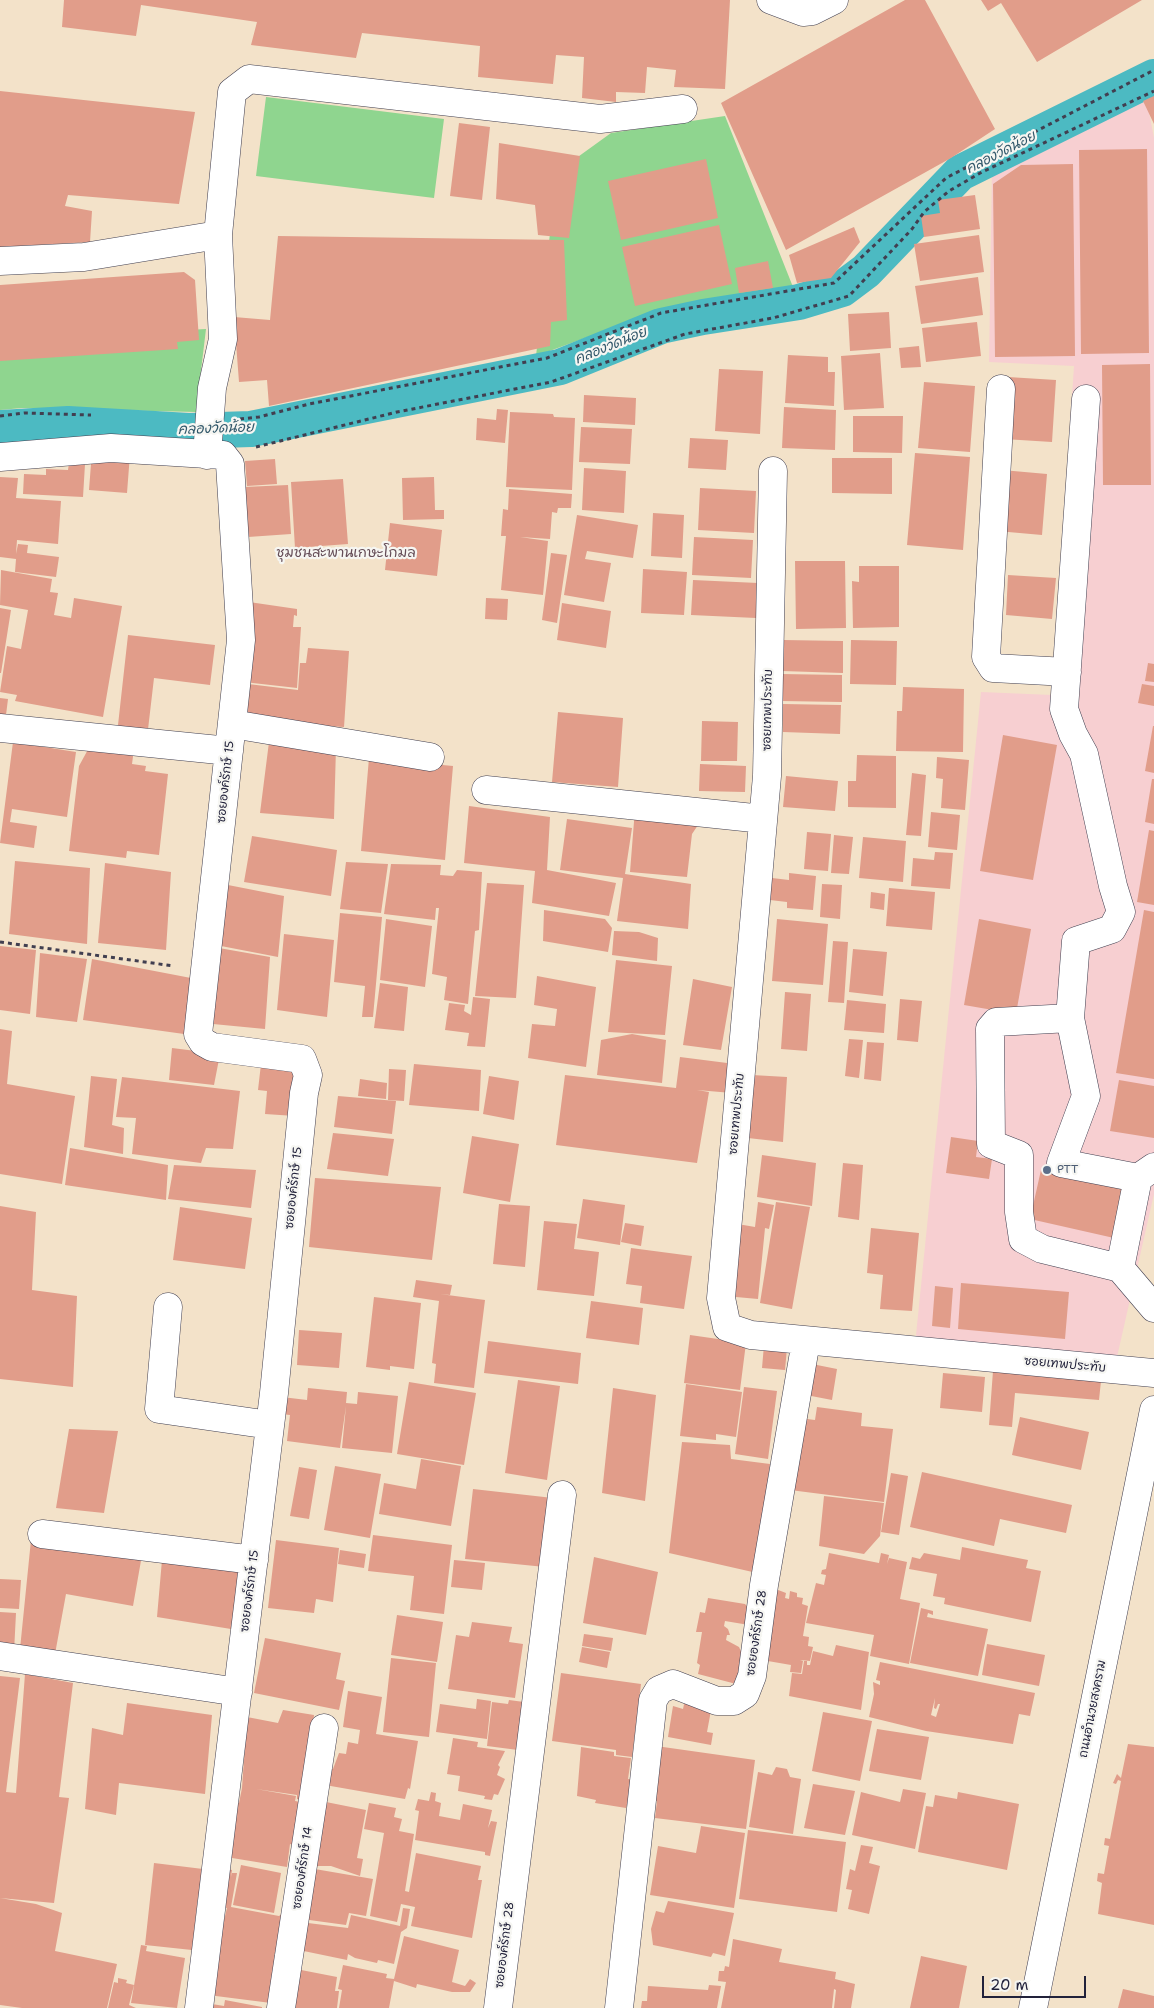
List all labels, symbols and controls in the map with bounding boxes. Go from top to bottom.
water label: คลองวัดน้อย [963,128,1039,178]
water label: คลองวัดน้อย [573,324,649,368]
water label: คลองวัดน้อย [178,419,254,439]
district label: ชุมชนสะพานเกษะโกมล [276,545,416,561]
street label: ซอยเทพประทับ [760,669,776,751]
street label: ซอยองค์รักษ์ 15 [215,740,237,824]
street label: ซอยเทพประทับ [726,1073,748,1155]
street label: ซอยองค์รักษ์ 15 [283,1146,305,1230]
place label: PTT [1057,1163,1078,1177]
marker: PTT [1041,1164,1053,1176]
street label: ซอยเทพประทับ [1024,1354,1106,1376]
street label: ซอยองค์รักษ์ 15 [238,1549,262,1633]
street label: ซอยองค์รักษ์ 28 [744,1589,770,1677]
street label: ถนนอำนวยสงคราม [1076,1659,1110,1759]
street label: ซอยองค์รักษ์ 14 [290,1826,316,1910]
street label: ซอยองค์รักษ์ 28 [493,1901,517,1989]
scale bar [984,1966,1088,1998]
text: 20 m [990,1975,1029,1995]

